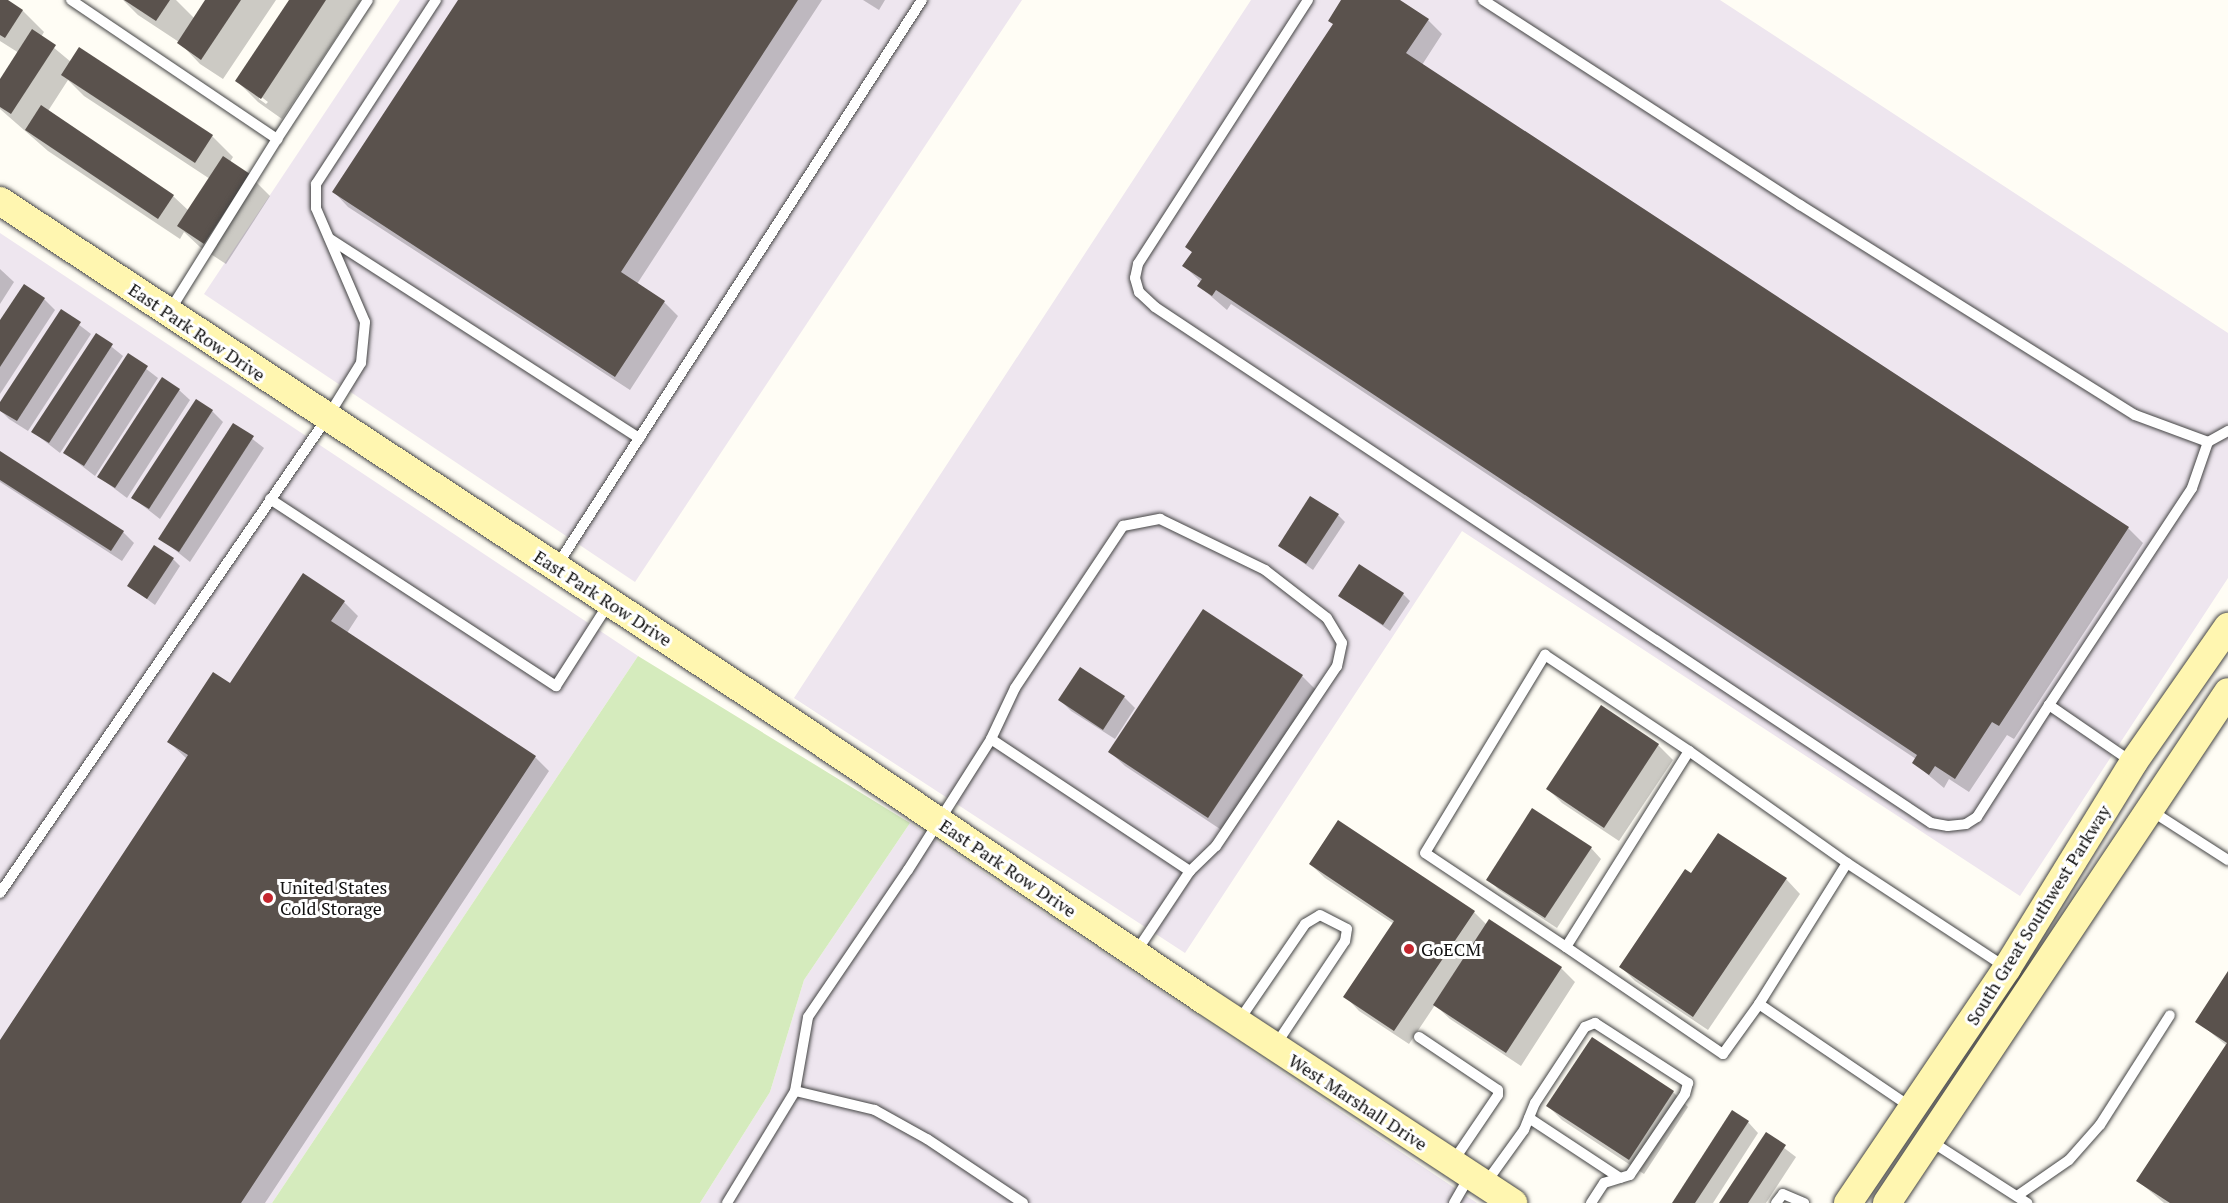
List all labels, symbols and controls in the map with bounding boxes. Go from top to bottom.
street label: East Park Row Drive [125,278,269,386]
street label: East Park Row Drive [530,545,676,651]
street label: South Great Southwest Parkway [1961,801,2115,1029]
street label: East Park Row Drive [936,814,1080,922]
place label: United States Cold Storage [280,877,387,920]
marker: United States Cold Storage [261,891,275,905]
place label: GoECM [1421,938,1481,960]
marker: GoECM [1402,942,1416,956]
street label: West Marshall Drive [1285,1049,1431,1155]

